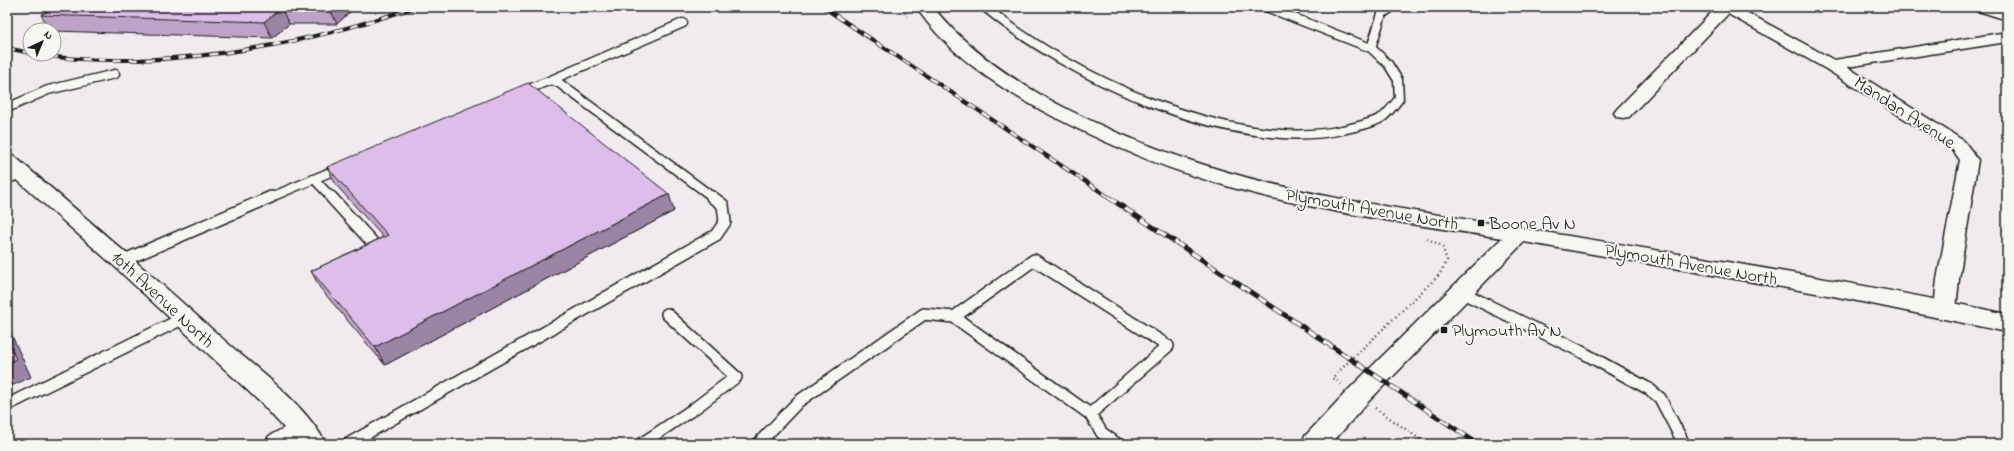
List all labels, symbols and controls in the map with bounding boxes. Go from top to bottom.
north arrow [22,22,62,62]
text: N [40,27,56,44]
street label: Mandan Avenue [1848,71,1961,157]
street label: Plymouth Avenue North [1283,183,1460,239]
place label: Boone Av N [1488,212,1576,238]
marker: Boone Av N [1476,218,1486,228]
street label: Plymouth Avenue North [1602,238,1779,294]
street label: 10th Avenue North [104,246,219,355]
place label: Plymouth Av N [1452,319,1562,345]
marker: Plymouth Av N [1439,325,1449,335]

